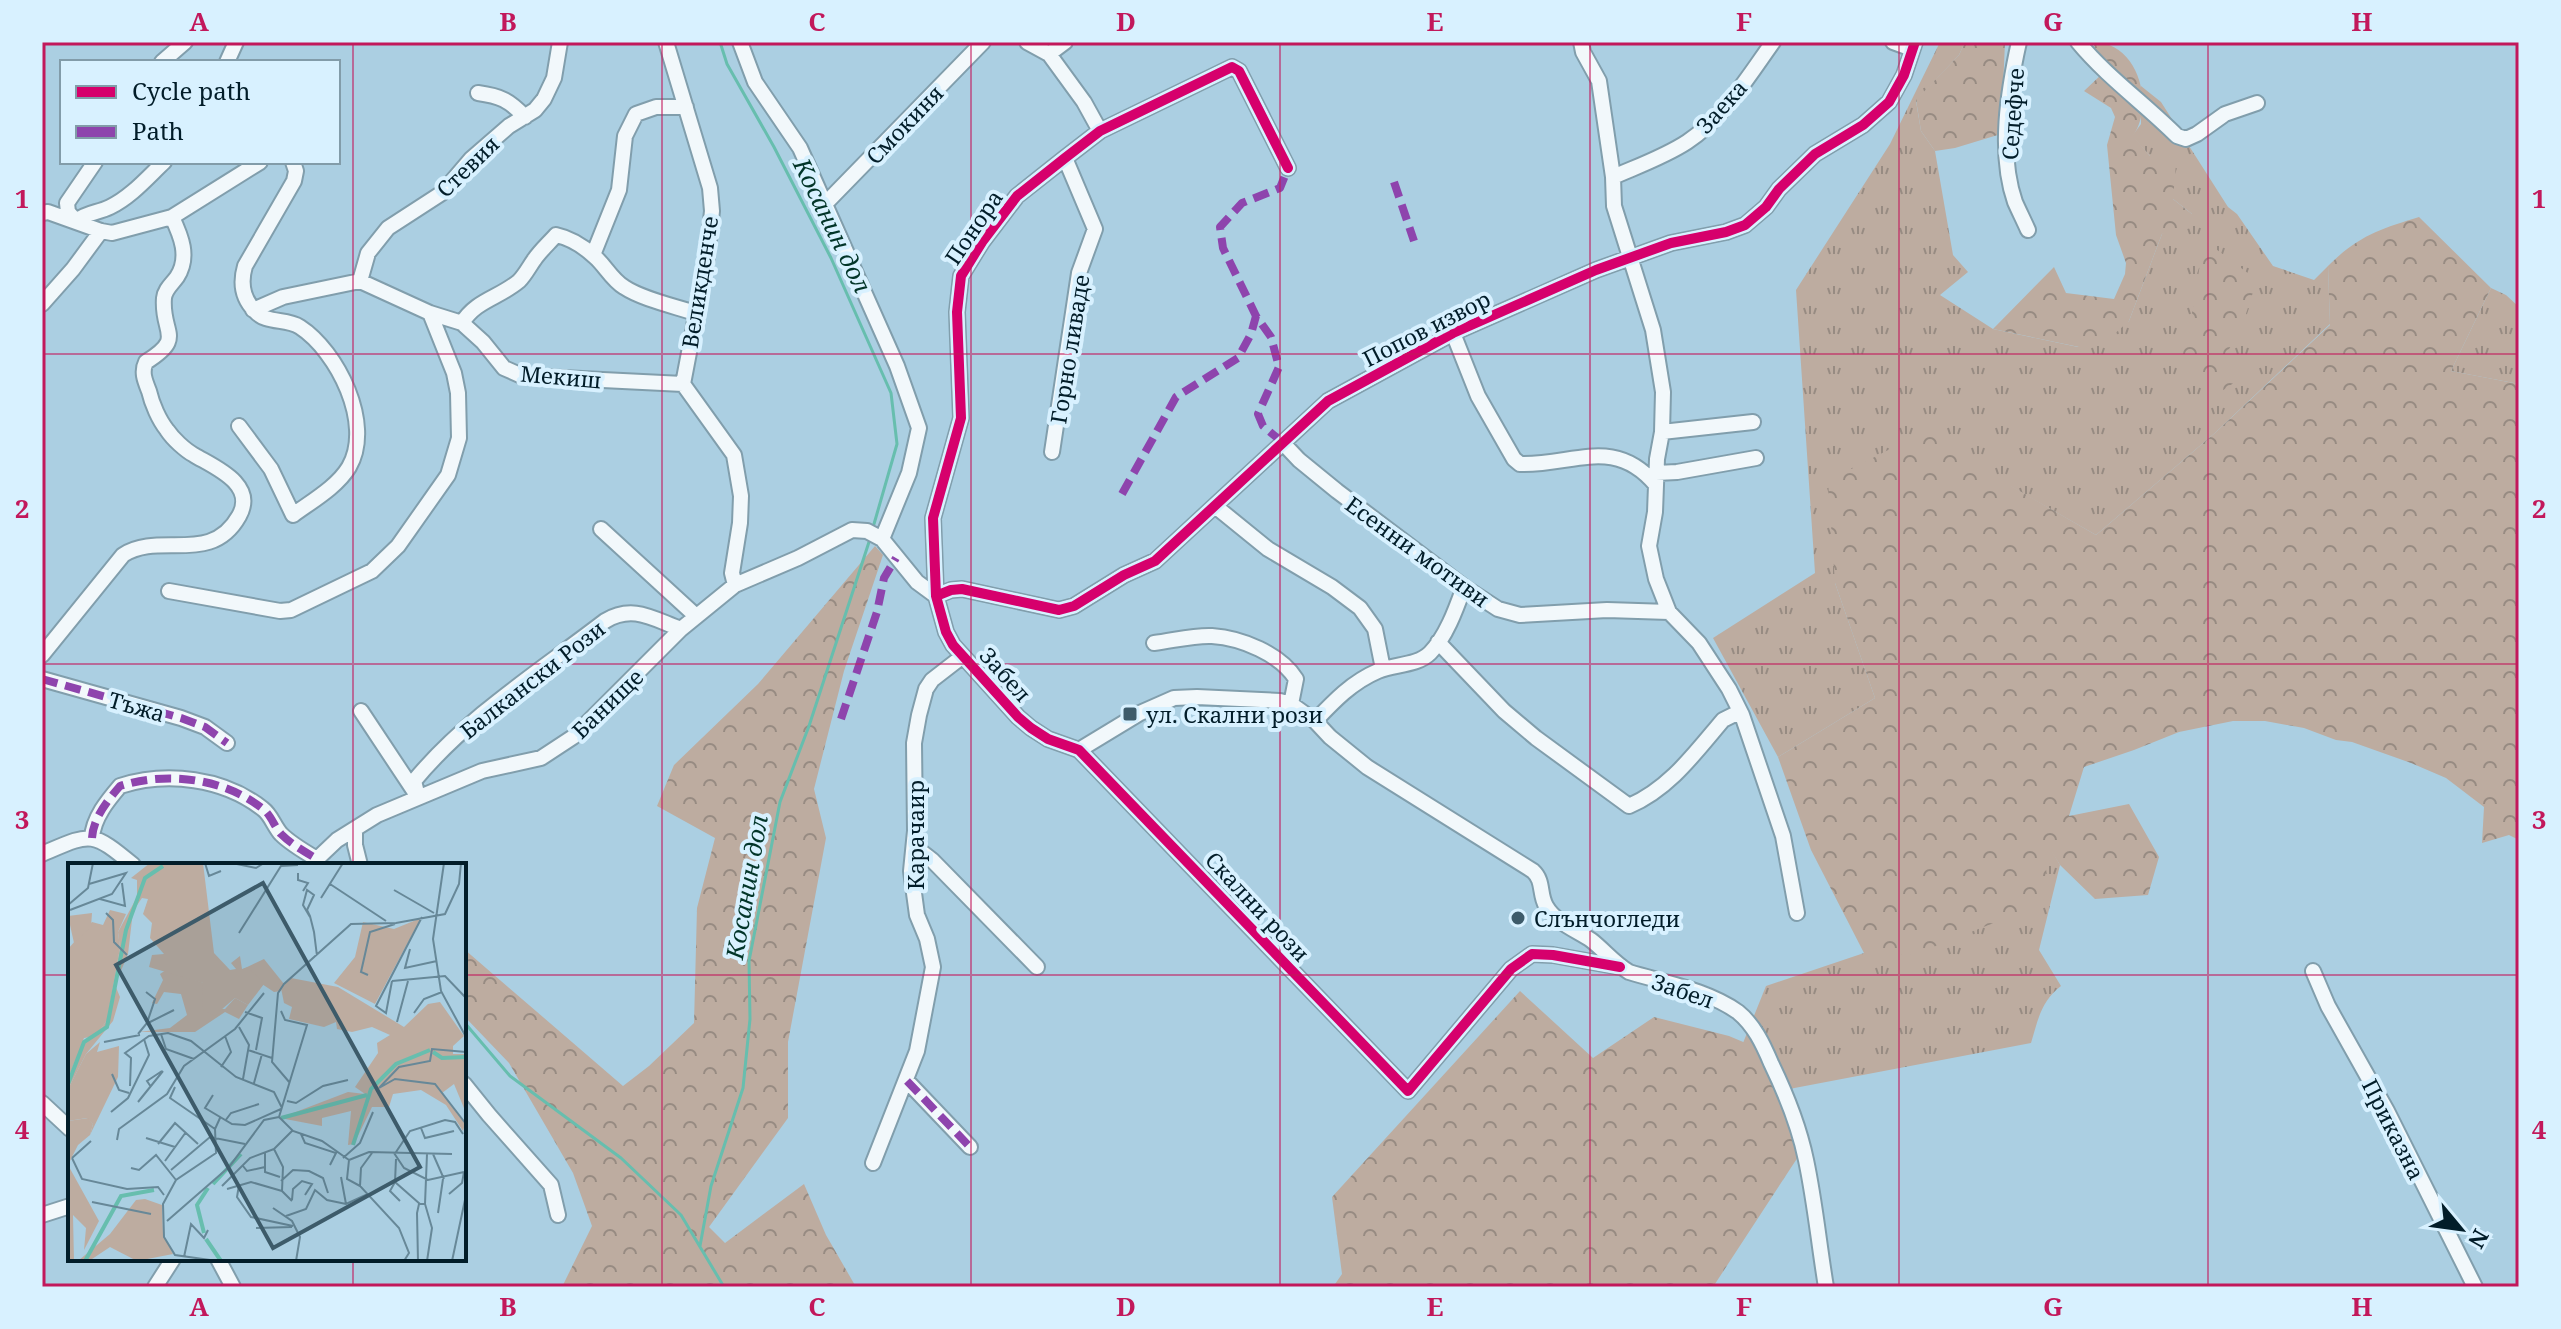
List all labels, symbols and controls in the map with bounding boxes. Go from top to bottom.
text: A [189,3,209,39]
text: B [499,3,517,39]
text: C [808,3,826,39]
text: D [1116,3,1136,39]
text: E [1427,3,1444,39]
text: F [1736,3,1752,39]
text: G [2043,3,2063,39]
text: H [2351,3,2373,39]
legend [60,60,340,164]
street label: Седефче [1994,67,2030,161]
street label: Заека [1689,73,1753,139]
text: Cycle path [132,74,251,107]
street label: Смокиня [859,78,949,170]
text: Path [132,114,184,147]
street label: Стевия [429,129,505,203]
water label: Косанин дол [786,151,880,298]
text: 1 [15,180,29,216]
text: 1 [2532,180,2546,216]
street label: Понора [937,184,1009,270]
street label: Великденче [674,214,724,350]
street label: Горно ливаде [1042,272,1096,426]
street label: Попов извор [1357,283,1495,373]
street label: Мекиш [519,358,603,394]
street label: Есенни мотиви [1340,489,1496,613]
text: 2 [15,490,29,526]
text: 2 [2532,490,2546,526]
street label: Балкански Рози [453,613,611,745]
street label: Забел [974,640,1038,708]
street label: Банище [565,661,649,745]
street label: Тъжа [105,684,169,728]
place label: ул. Скални рози [1146,699,1323,729]
marker: ул. Скални рози [1121,705,1139,723]
street label: Карачаир [900,780,930,890]
text: 3 [15,801,29,837]
text: 3 [2532,801,2546,837]
water label: Косанин дол [717,812,775,963]
street label: Скални рози [1199,845,1317,967]
inset map [68,863,466,1261]
place label: Слънчогледи [1534,903,1680,933]
marker: Слънчогледи [1509,909,1527,927]
street label: Забел [1648,965,1718,1015]
street label: Приказна [2356,1073,2432,1185]
text: 4 [15,1111,30,1147]
text: 4 [2532,1111,2547,1147]
north arrow [2421,1189,2501,1269]
text: N [2462,1224,2497,1254]
text: A [189,1288,209,1324]
text: B [499,1288,517,1324]
text: C [808,1288,826,1324]
text: D [1116,1288,1136,1324]
text: E [1427,1288,1444,1324]
text: F [1736,1288,1752,1324]
text: G [2043,1288,2063,1324]
text: H [2351,1288,2373,1324]

